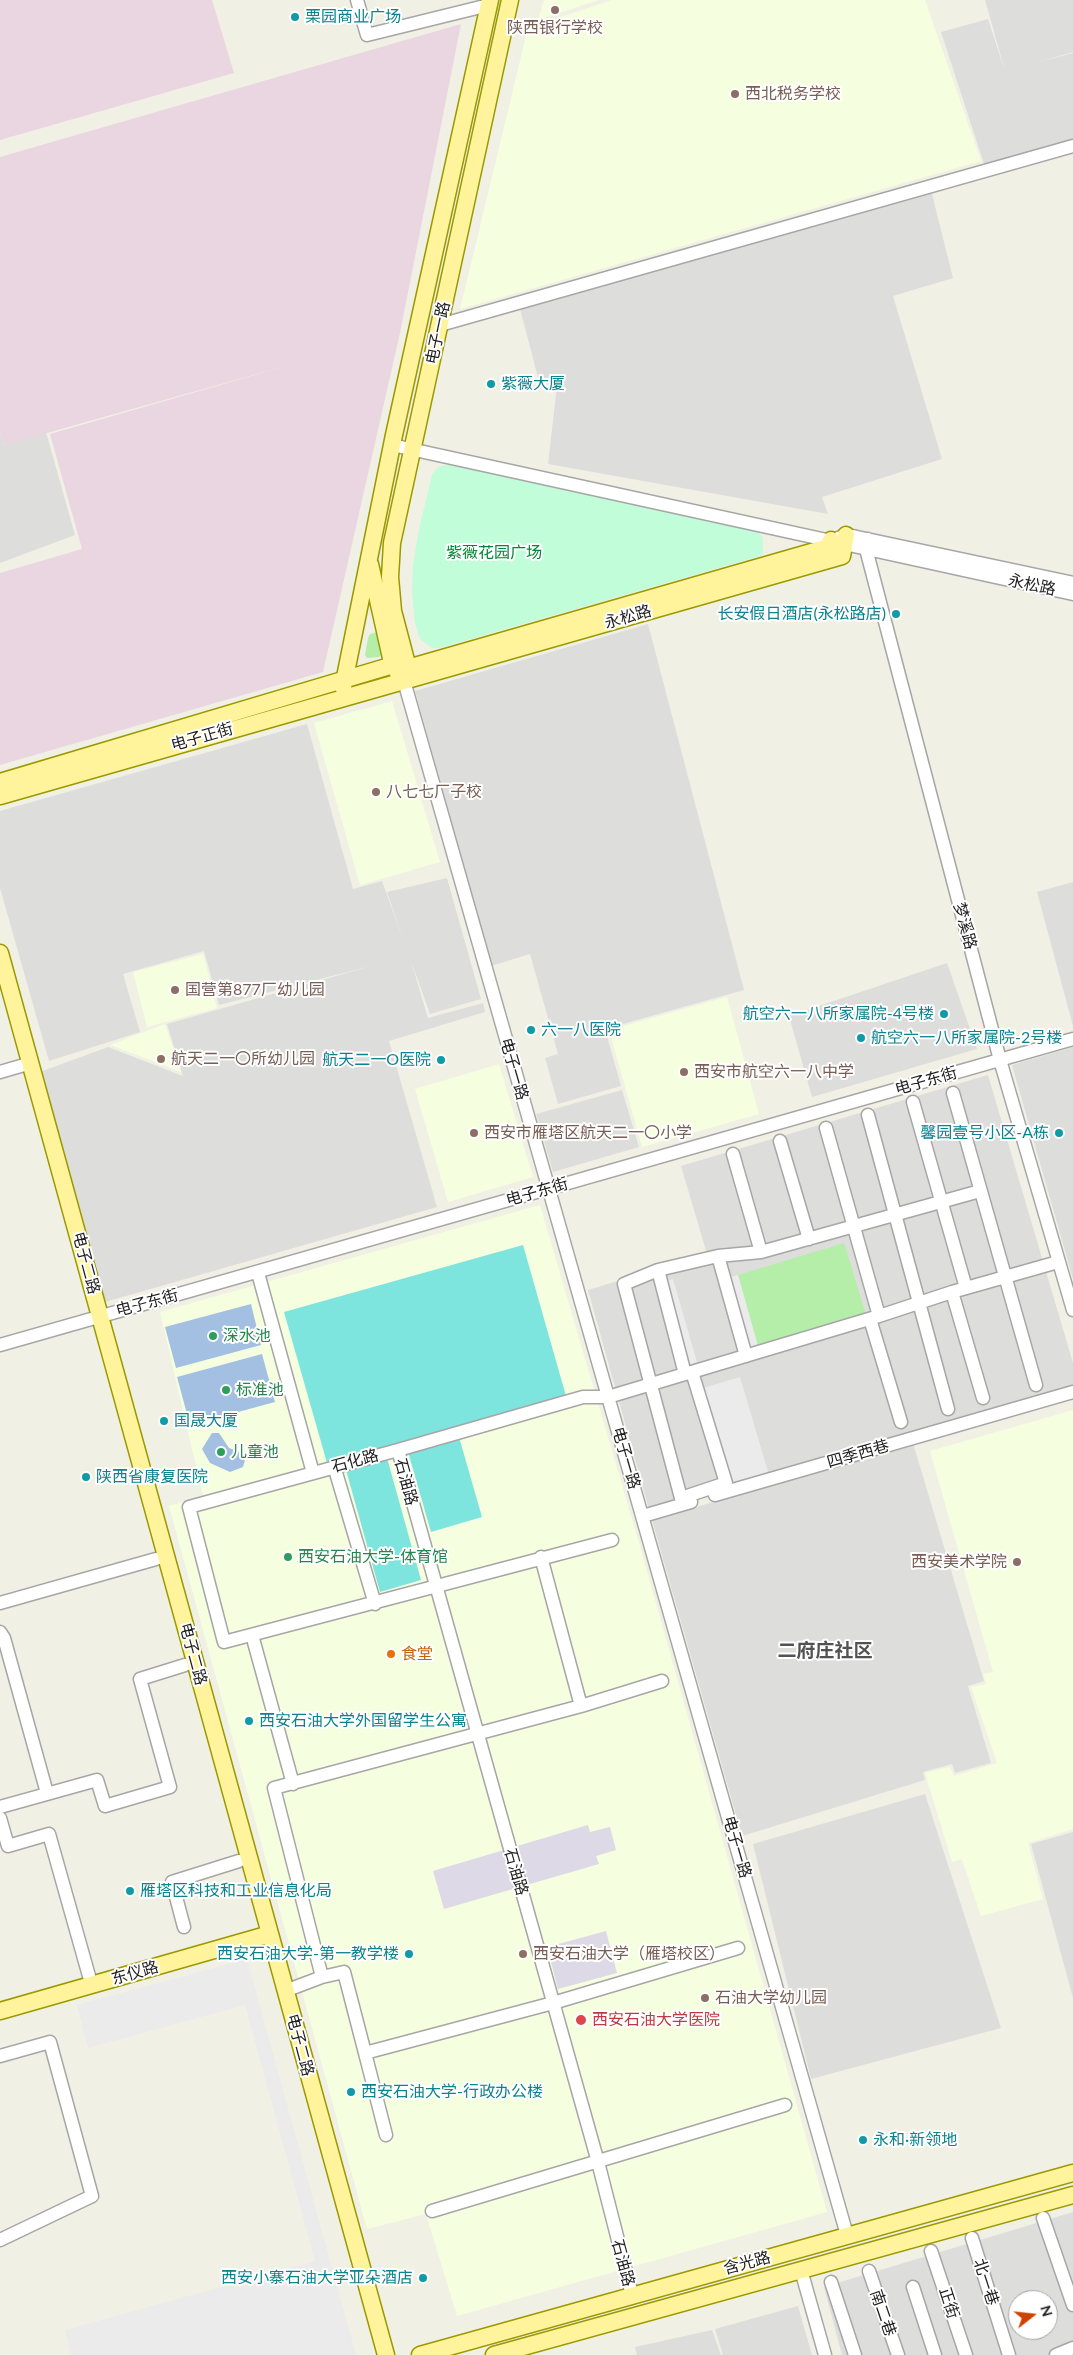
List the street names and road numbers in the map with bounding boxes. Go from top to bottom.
street label: 电子一路 [422,300,454,366]
street label: 永松路 [1007,571,1057,599]
street label: 永松路 [602,601,654,633]
street label: 电子正街 [169,719,235,755]
street label: 梦溪路 [950,900,980,952]
street label: 电子一路 [496,1036,532,1102]
street label: 电子东街 [893,1063,959,1099]
street label: 电子东街 [504,1174,570,1210]
street label: 电子二路 [68,1230,104,1296]
street label: 电子东街 [114,1285,180,1321]
street label: 电子一路 [608,1425,644,1491]
street label: 四季西巷 [825,1436,891,1472]
street label: 石化路 [329,1446,381,1476]
street label: 石油路 [391,1456,421,1508]
street label: 电子二路 [175,1621,211,1687]
street label: 电子一路 [719,1814,755,1880]
street label: 石油路 [500,1846,532,1898]
street label: 东仪路 [109,1957,161,1989]
street label: 电子二路 [282,2012,318,2078]
street label: 石油路 [608,2237,638,2289]
street label: 含光路 [721,2248,773,2278]
street label: 北一巷 [969,2256,1003,2308]
street label: 正街 [935,2285,963,2321]
street label: 南二巷 [866,2287,900,2339]

